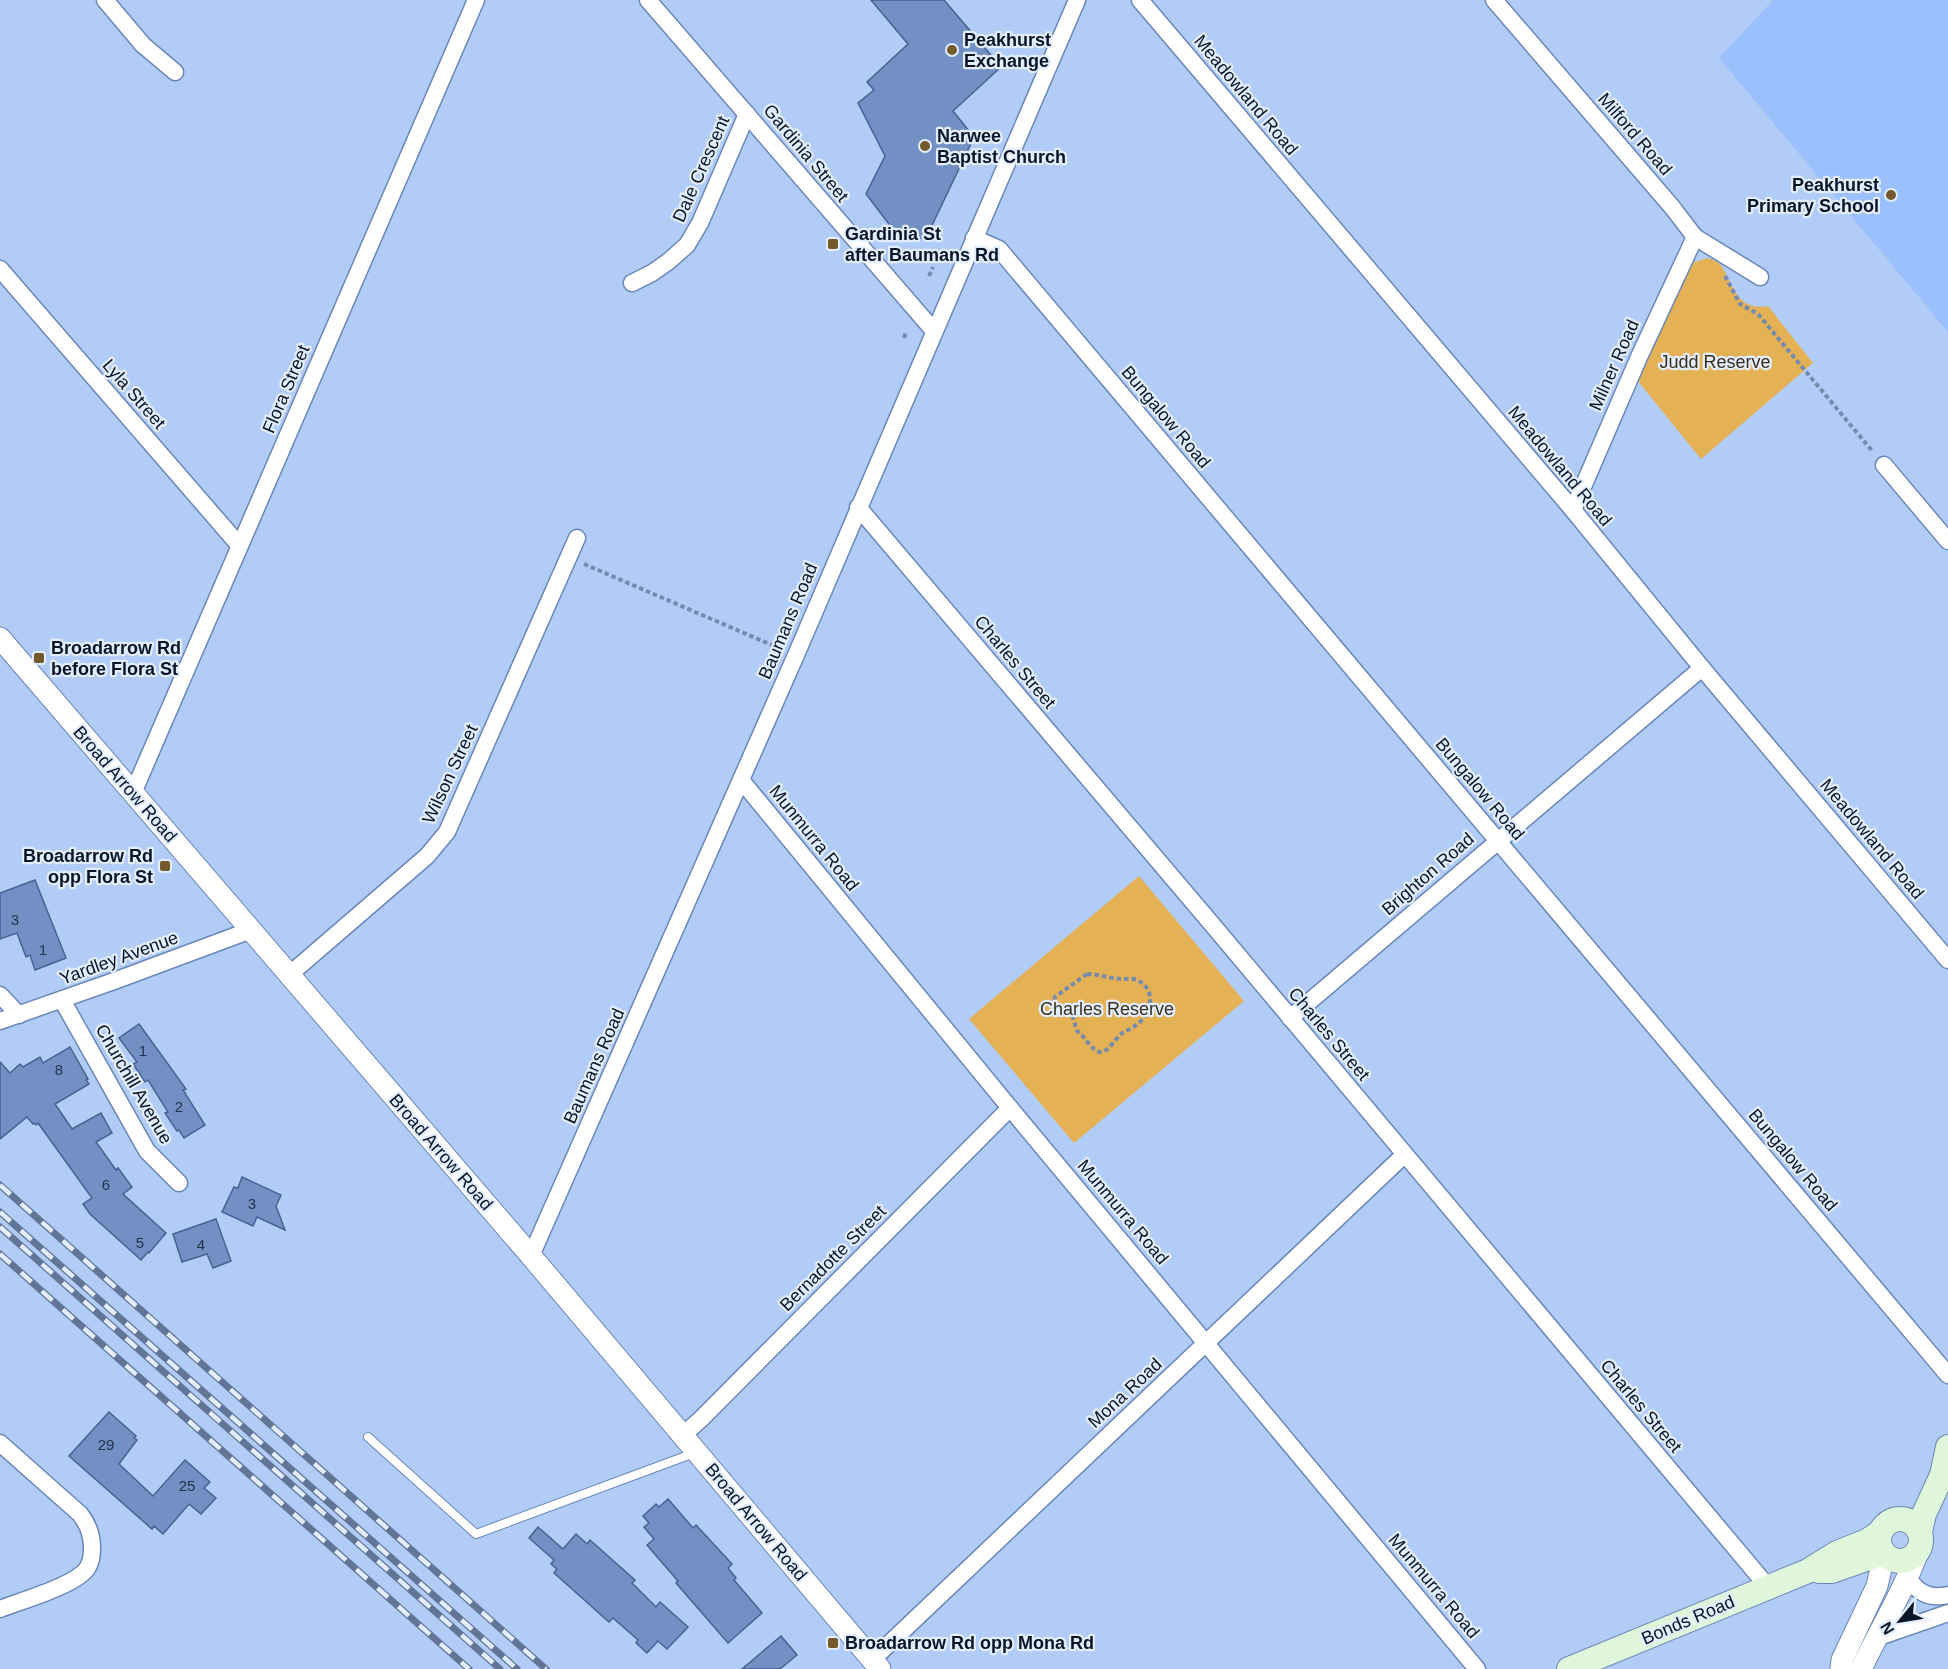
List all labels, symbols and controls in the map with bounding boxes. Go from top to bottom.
place label: Peakhurst Exchange [964,30,1051,71]
street label: Meadowland Road [1190,31,1302,159]
marker: Peakhurst Exchange [945,43,959,57]
street label: Milford Road [1594,89,1676,179]
street label: Gardinia Street [759,100,853,206]
street label: Dale Crescent [669,113,733,225]
place label: Narwee Baptist Church [937,126,1066,167]
marker: Narwee Baptist Church [918,139,932,153]
place label: Peakhurst Primary School [1747,175,1879,216]
marker: Peakhurst Primary School [1884,188,1898,202]
place label: Gardinia St after Baumans Rd [845,224,999,265]
marker: Gardinia St after Baumans Rd [826,237,840,251]
street label: Milner Road [1585,317,1643,413]
street label: Flora Street [258,342,314,436]
park label: Judd Reserve [1659,352,1771,372]
street label: Lyla Street [98,355,170,433]
street label: Bungalow Road [1117,362,1215,472]
street label: Meadowland Road [1504,402,1616,530]
street label: Baumans Road [755,560,821,682]
street label: Charles Street [970,612,1060,712]
place label: Broadarrow Rd before Flora St [51,638,181,679]
marker: Broadarrow Rd before Flora St [32,651,46,665]
street label: Wilson Street [418,721,482,827]
street label: Broad Arrow Road [69,722,181,846]
street label: Bungalow Road [1431,734,1529,844]
street label: Meadowland Road [1816,775,1928,903]
street label: Munmurra Road [765,781,863,895]
street label: Brighton Road [1378,829,1478,919]
place label: Broadarrow Rd opp Flora St [23,846,153,887]
marker: Broadarrow Rd opp Flora St [158,859,172,873]
house number: 3 [11,911,19,928]
street label: Yardley Avenue [57,927,181,989]
house number: 1 [39,941,47,958]
street label: Charles Street [1284,984,1374,1084]
park label: Charles Reserve [1040,999,1174,1019]
street label: Baumans Road [560,1005,628,1127]
street label: Churchill Avenue [92,1021,176,1147]
house number: 1 [139,1042,147,1059]
house number: 8 [55,1061,63,1078]
street label: Broad Arrow Road [385,1090,497,1214]
house number: 2 [175,1098,183,1115]
street label: Bungalow Road [1744,1105,1842,1215]
street label: Munmurra Road [1074,1156,1172,1268]
house number: 6 [102,1176,110,1193]
house number: 3 [248,1195,256,1212]
street label: Bernadotte Street [776,1201,890,1315]
house number: 5 [136,1234,144,1251]
house number: 4 [197,1236,205,1253]
street label: Mona Road [1084,1354,1166,1432]
street label: Charles Street [1596,1356,1686,1456]
house number: 29 [98,1436,114,1453]
street label: Broad Arrow Road [701,1459,811,1585]
house number: 25 [179,1477,195,1494]
street label: Munmurra Road [1385,1530,1483,1642]
street label: Bonds Road [1638,1591,1738,1649]
north arrow [1870,1591,1930,1651]
text: N [1877,1619,1898,1638]
place label: Broadarrow Rd opp Mona Rd [845,1633,1094,1653]
marker: Broadarrow Rd opp Mona Rd [826,1636,840,1650]

